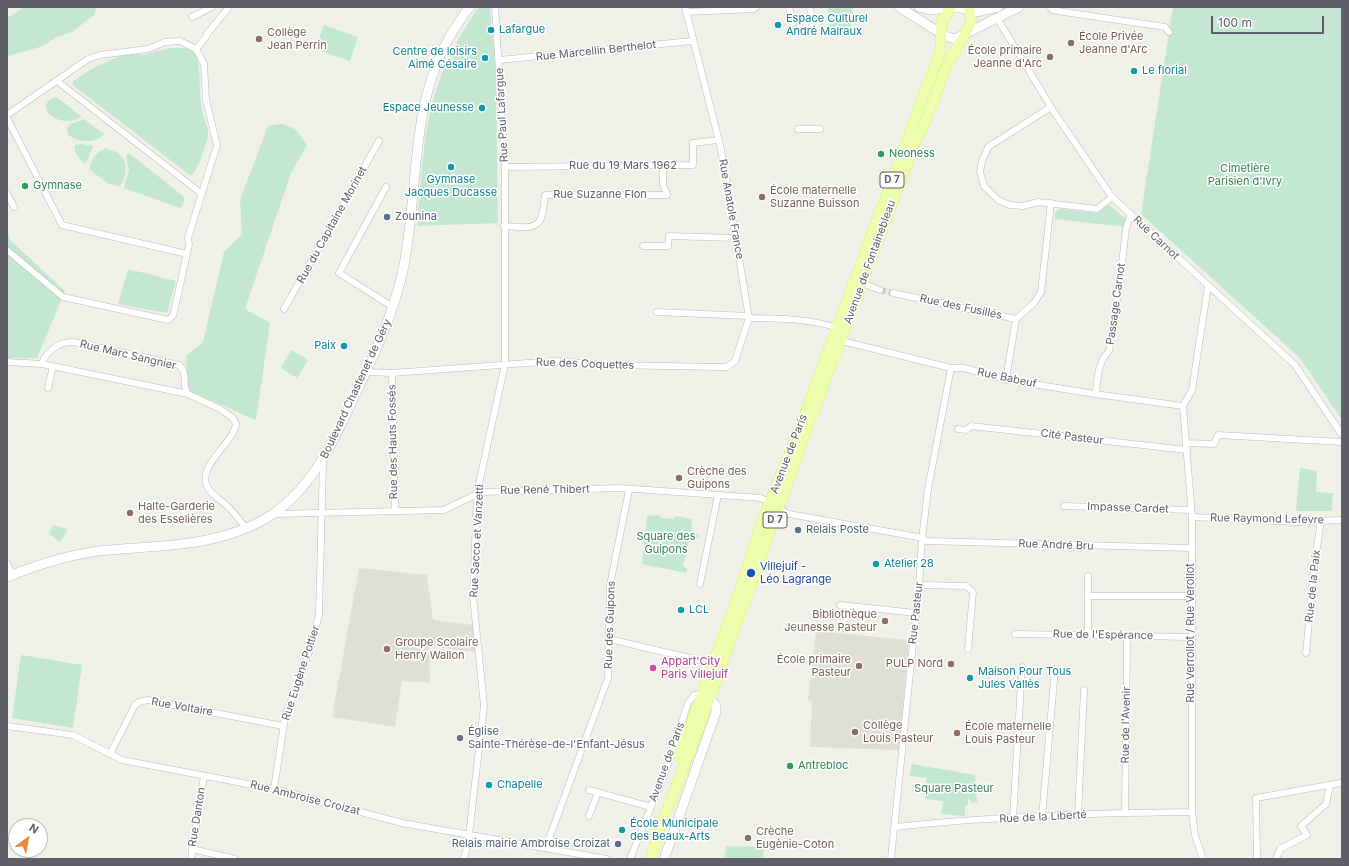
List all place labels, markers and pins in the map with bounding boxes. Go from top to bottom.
place label: Espace Culturel André Malraux [786,12,868,38]
marker: Espace Culturel André Malraux [773,20,783,30]
place label: Lafargue [499,23,545,37]
marker: Lafargue [486,25,496,35]
place label: Collège Jean Perrin [267,26,327,52]
place label: École Privée Jeanne d'Arc [1079,30,1147,56]
marker: Collège Jean Perrin [254,34,264,44]
marker: École Privée Jeanne d'Arc [1066,38,1076,48]
place label: École primaire Jeanne d'Arc [968,44,1042,70]
place label: Centre de loisirs Aimé Césaire [392,45,477,71]
marker: École primaire Jeanne d'Arc [1045,52,1055,62]
marker: Centre de loisirs Aimé Césaire [480,53,490,63]
place label: Le florial [1142,64,1187,78]
marker: Le florial [1129,66,1139,76]
place label: Espace Jeunesse [383,101,474,115]
marker: Espace Jeunesse [477,103,487,113]
place label: Neoness [889,147,935,161]
marker: Neoness [876,149,886,159]
marker: Gymnase Jacques Ducasse [446,162,456,172]
place label: Gymnase Jacques Ducasse [405,173,497,199]
place label: Gymnase [33,179,82,193]
marker: Gymnase [20,181,30,191]
place label: École maternelle Suzanne Buisson [770,184,859,210]
marker: École maternelle Suzanne Buisson [757,192,767,202]
place label: Zounina [395,210,437,224]
marker: Zounina [382,212,392,222]
place label: Paix [314,339,336,353]
marker: Paix [339,341,349,351]
place label: Crèche des Guipons [687,465,747,491]
marker: Crèche des Guipons [674,473,684,483]
place label: Halte-Garderie des Esselières [138,500,215,526]
marker: Halte-Garderie des Esselières [125,508,135,518]
place label: Relais Poste [806,523,869,537]
marker: Relais Poste [793,525,803,535]
place label: Atelier 28 [884,557,934,571]
marker: Atelier 28 [871,559,881,569]
place label: Villejuif - Léo Lagrange [760,560,831,586]
marker: Villejuif - Léo Lagrange [745,567,757,579]
place label: LCL [689,603,709,617]
marker: LCL [676,605,686,615]
place label: Bibliothèque Jeunesse Pasteur [784,608,877,634]
marker: Bibliothèque Jeunesse Pasteur [880,616,890,626]
place label: Groupe Scolaire Henry Wallon [395,636,478,662]
marker: Groupe Scolaire Henry Wallon [382,644,392,654]
place label: École primaire Pasteur [777,653,851,679]
place label: Appart'City Paris Villejuif [661,655,728,681]
place label: PULP Nord [886,657,943,671]
marker: PULP Nord [946,659,956,669]
marker: École primaire Pasteur [854,661,864,671]
marker: Appart'City Paris Villejuif [648,663,658,673]
place label: Maison Pour Tous Jules Vallès [978,665,1071,691]
marker: Maison Pour Tous Jules Vallès [965,673,975,683]
place label: Collège Louis Pasteur [863,719,933,745]
place label: École maternelle Louis Pasteur [965,720,1051,746]
place label: Église Sainte-Thérèse-de-l'Enfant-Jésus [468,725,645,751]
marker: Collège Louis Pasteur [850,727,860,737]
marker: École maternelle Louis Pasteur [952,728,962,738]
marker: Église Sainte-Thérèse-de-l'Enfant-Jésus [455,733,465,743]
place label: Antrebloc [798,759,848,773]
marker: Antrebloc [785,761,795,771]
place label: Chapelle [497,778,543,792]
marker: Chapelle [484,780,494,790]
place label: École Municipale des Beaux-Arts [630,817,718,843]
marker: École Municipale des Beaux-Arts [617,825,627,835]
place label: Crèche Eugènie-Coton [756,825,834,851]
marker: Crèche Eugènie-Coton [743,833,753,843]
place label: Relais mairie Ambroise Croizat [452,837,610,851]
marker: Relais mairie Ambroise Croizat [613,839,623,849]

